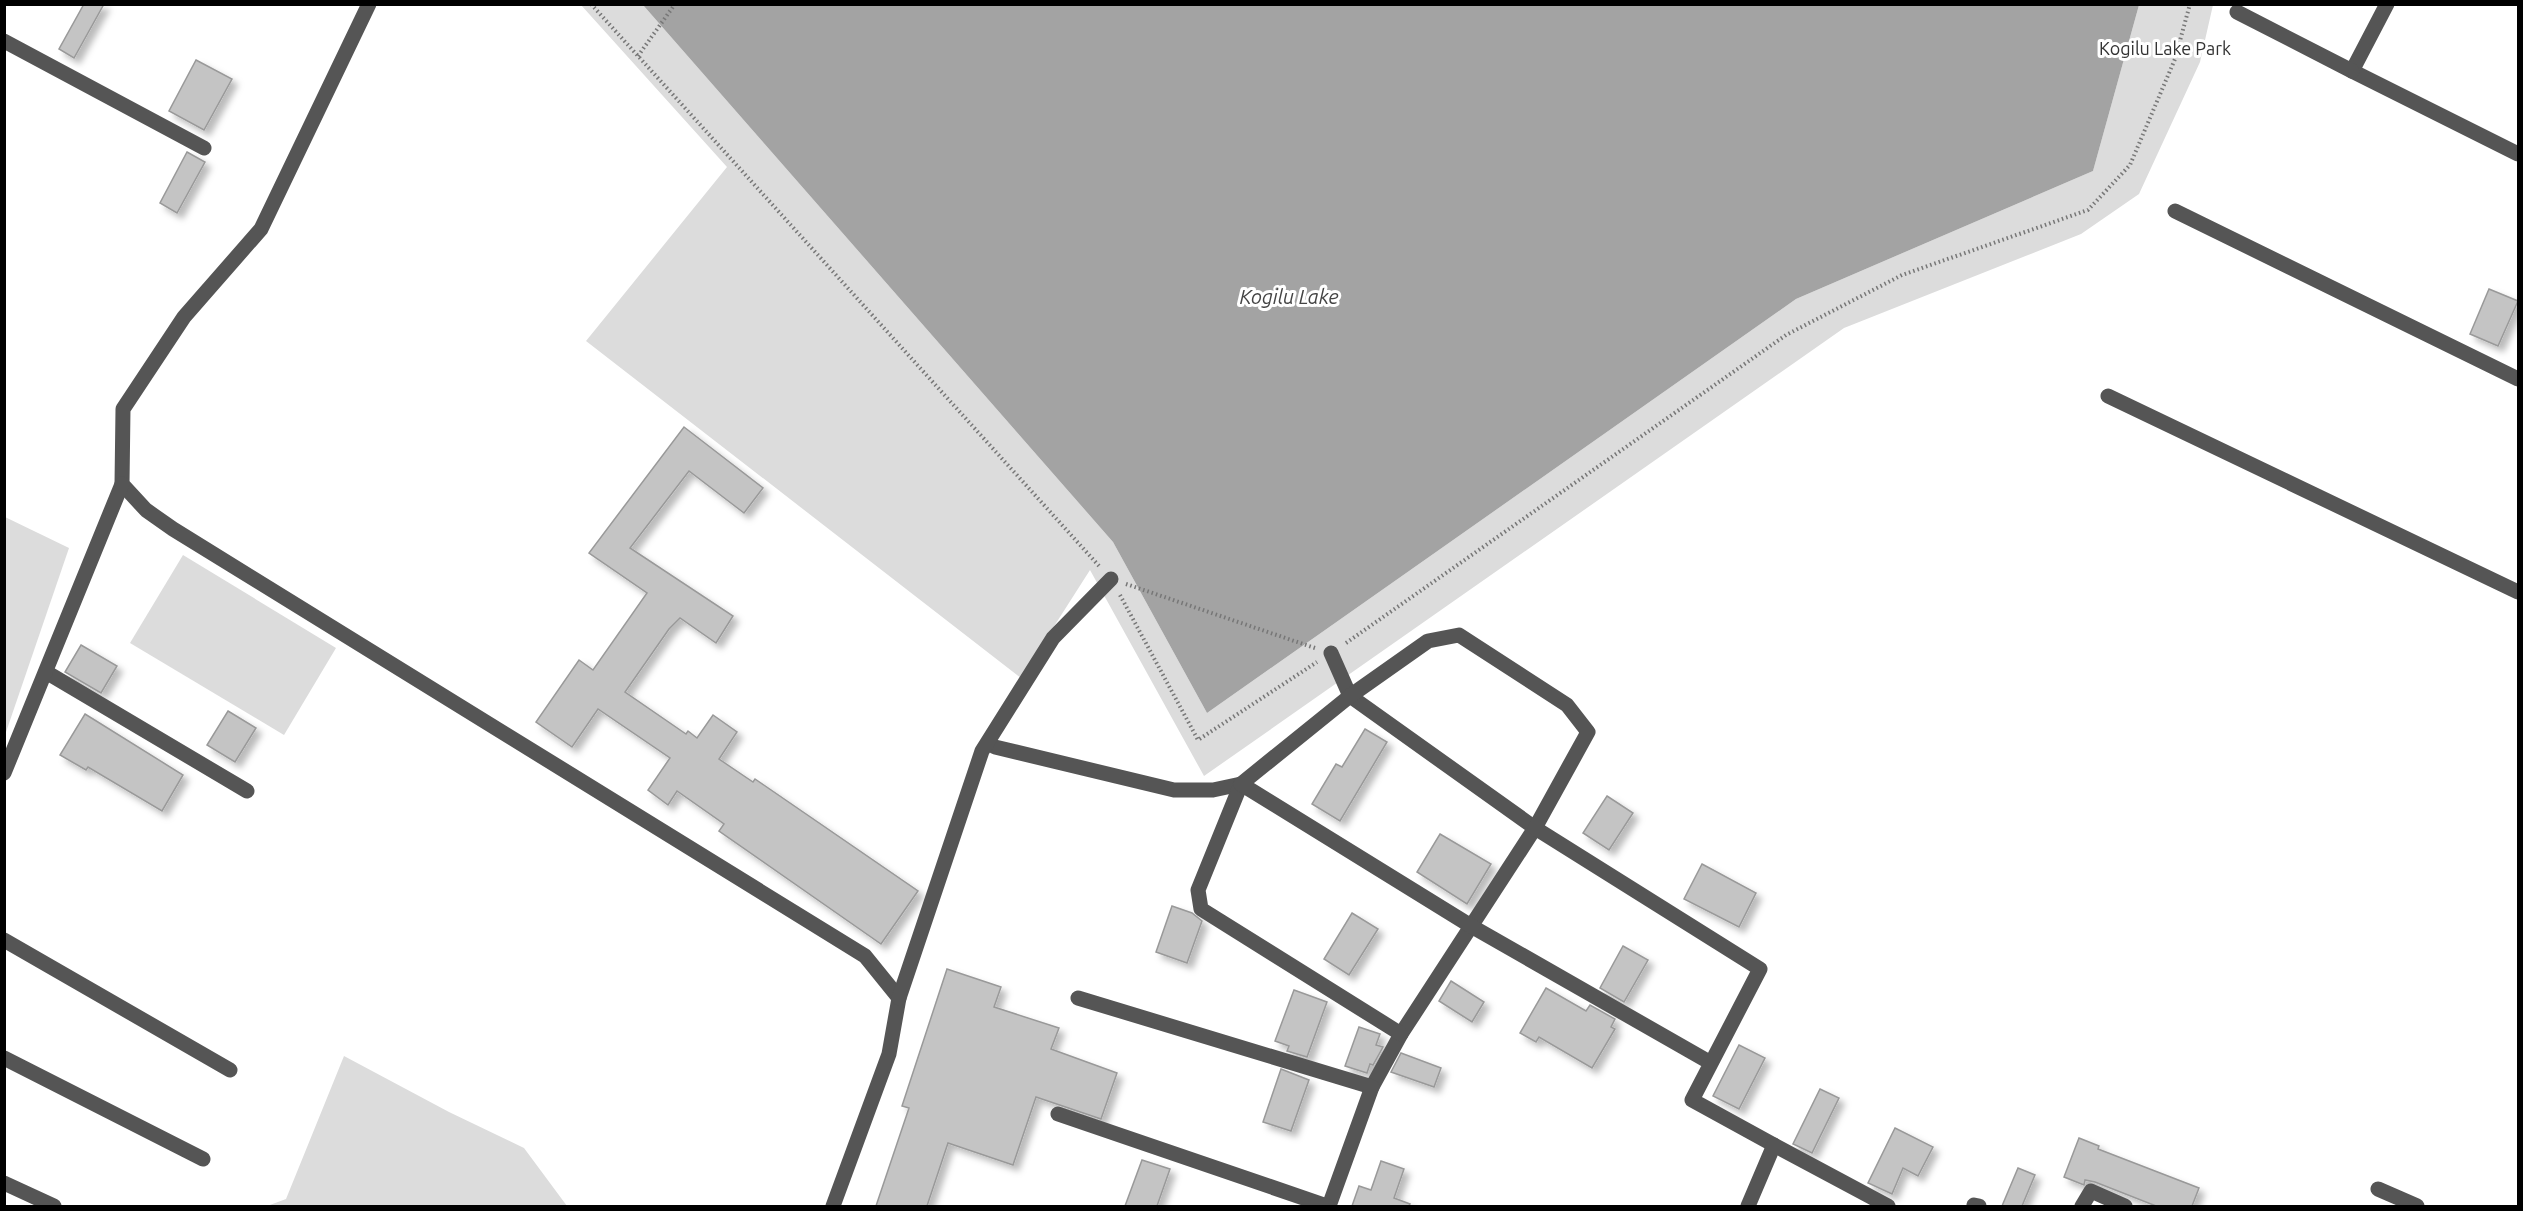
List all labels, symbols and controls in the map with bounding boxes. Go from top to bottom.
park label: Kogilu Lake Park [2099,38,2231,58]
water label: Kogilu Lake [1239,285,1339,308]

